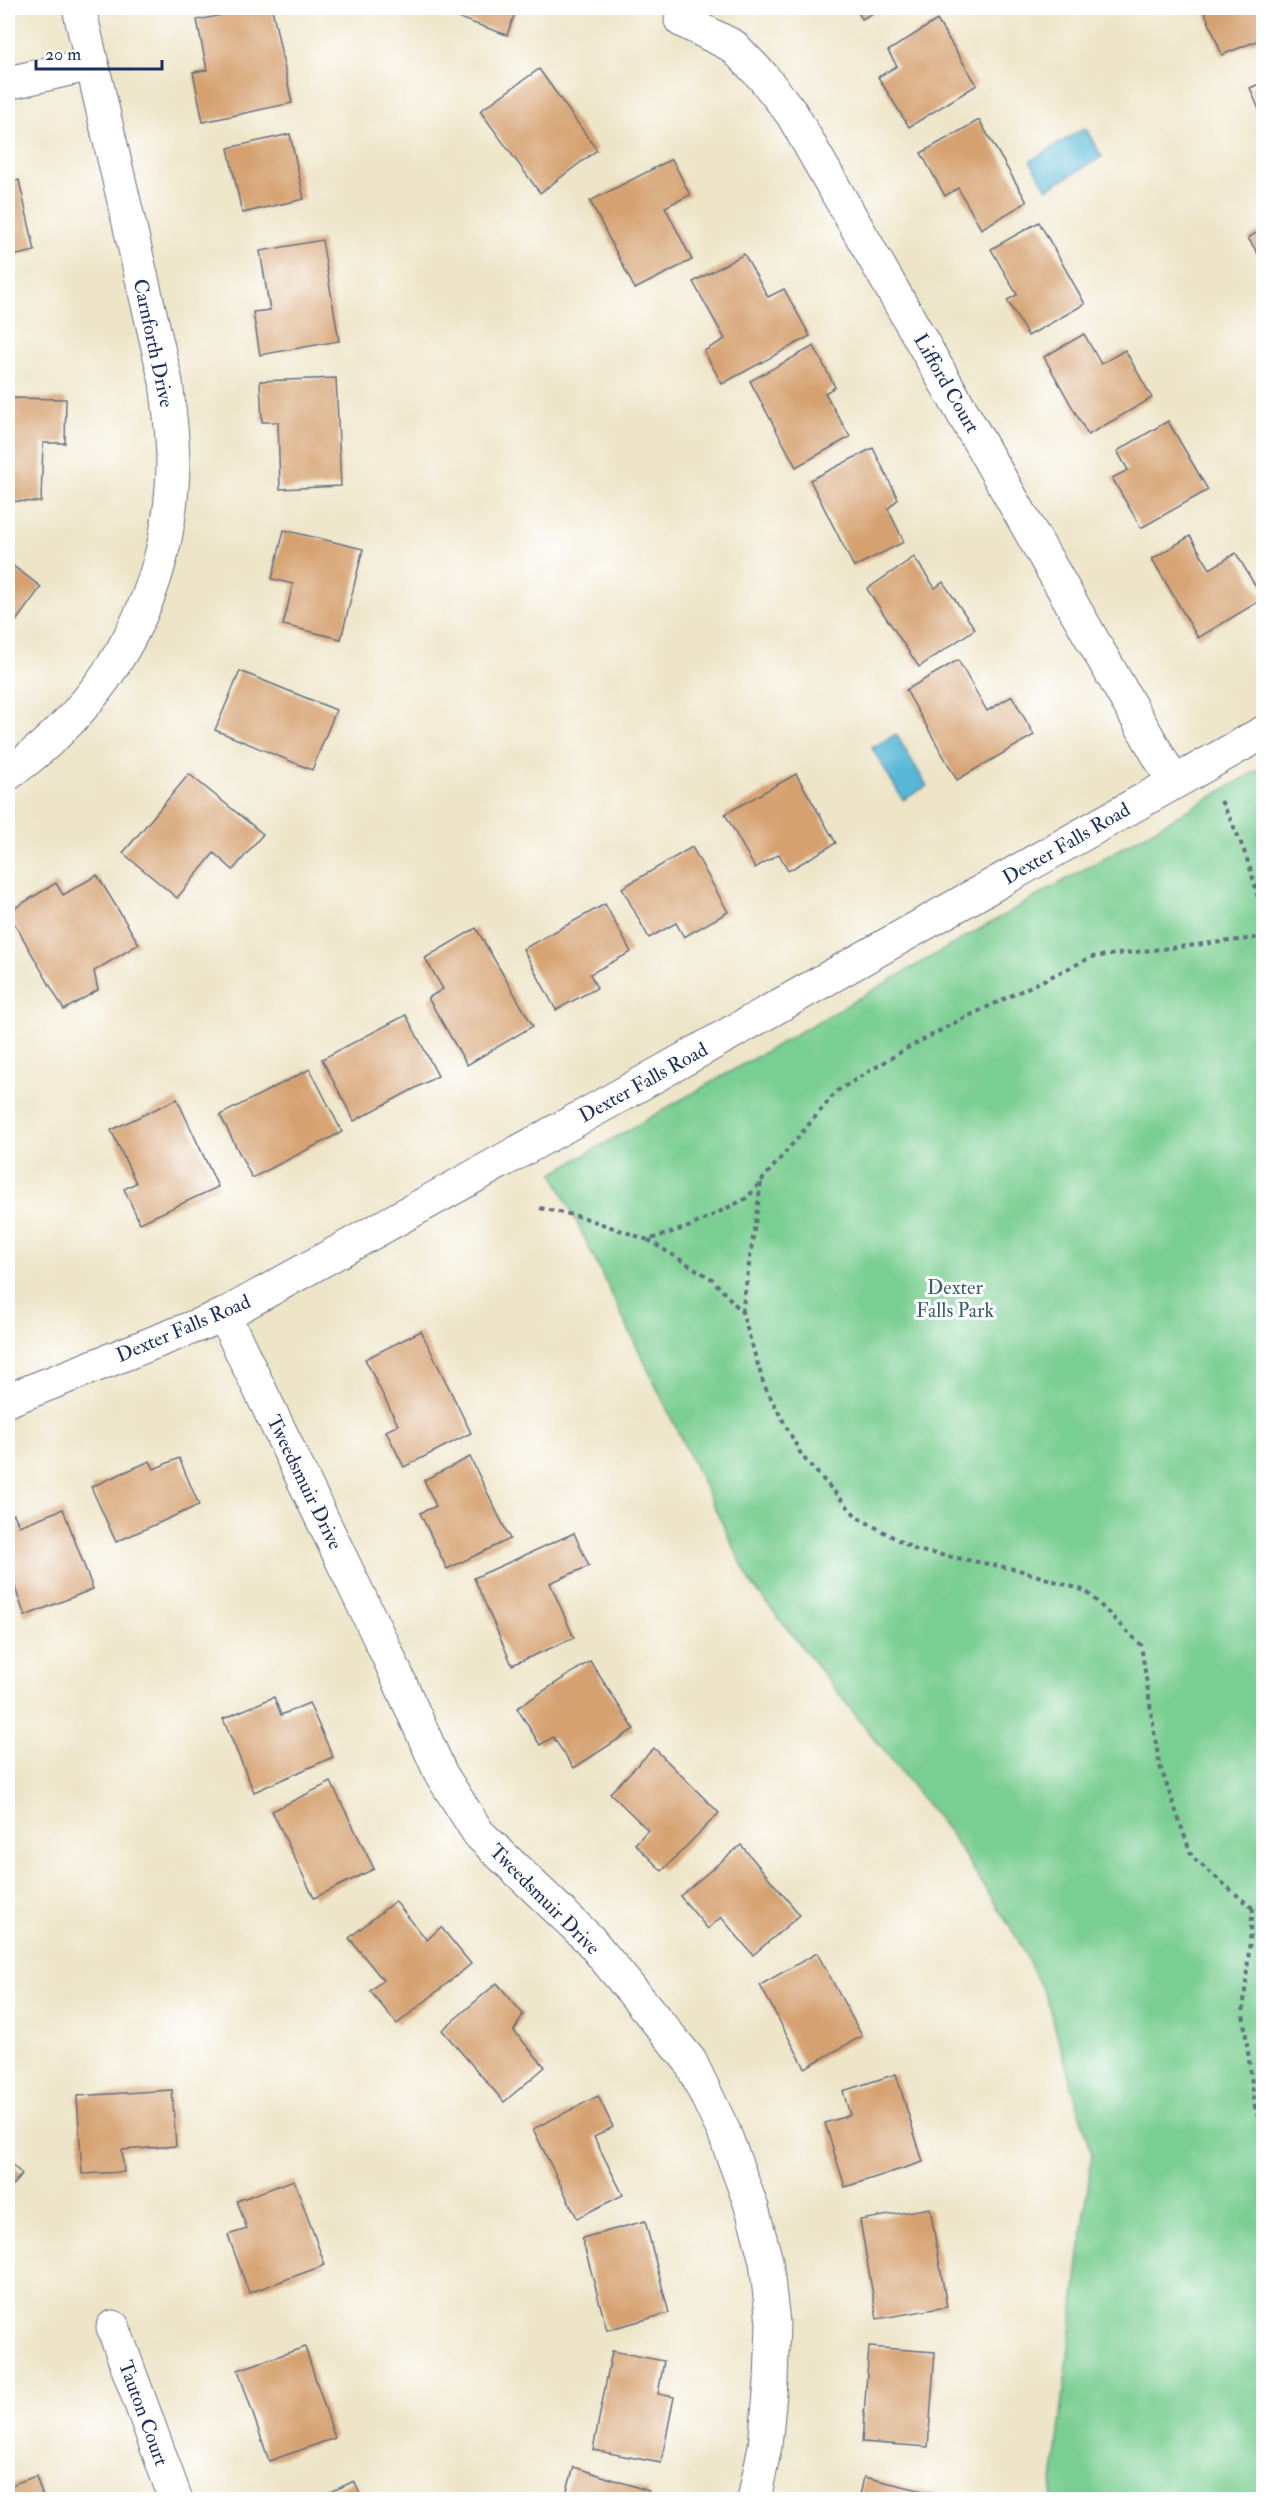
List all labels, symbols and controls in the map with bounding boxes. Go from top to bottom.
scale bar [36,33,162,71]
text: 20 m [45,43,81,66]
street label: Carnforth Drive [128,276,179,410]
street label: Lifford Court [908,329,985,438]
street label: Dexter Falls Road [998,797,1135,890]
street label: Dexter Falls Road [574,1037,712,1128]
park label: Dexter Falls Park [916,1275,994,1323]
street label: Dexter Falls Road [112,1289,254,1368]
street label: Tweedsmuir Drive [261,1411,348,1554]
street label: Tweedsmuir Drive [484,1839,605,1960]
street label: Tauton Court [113,2357,174,2470]

